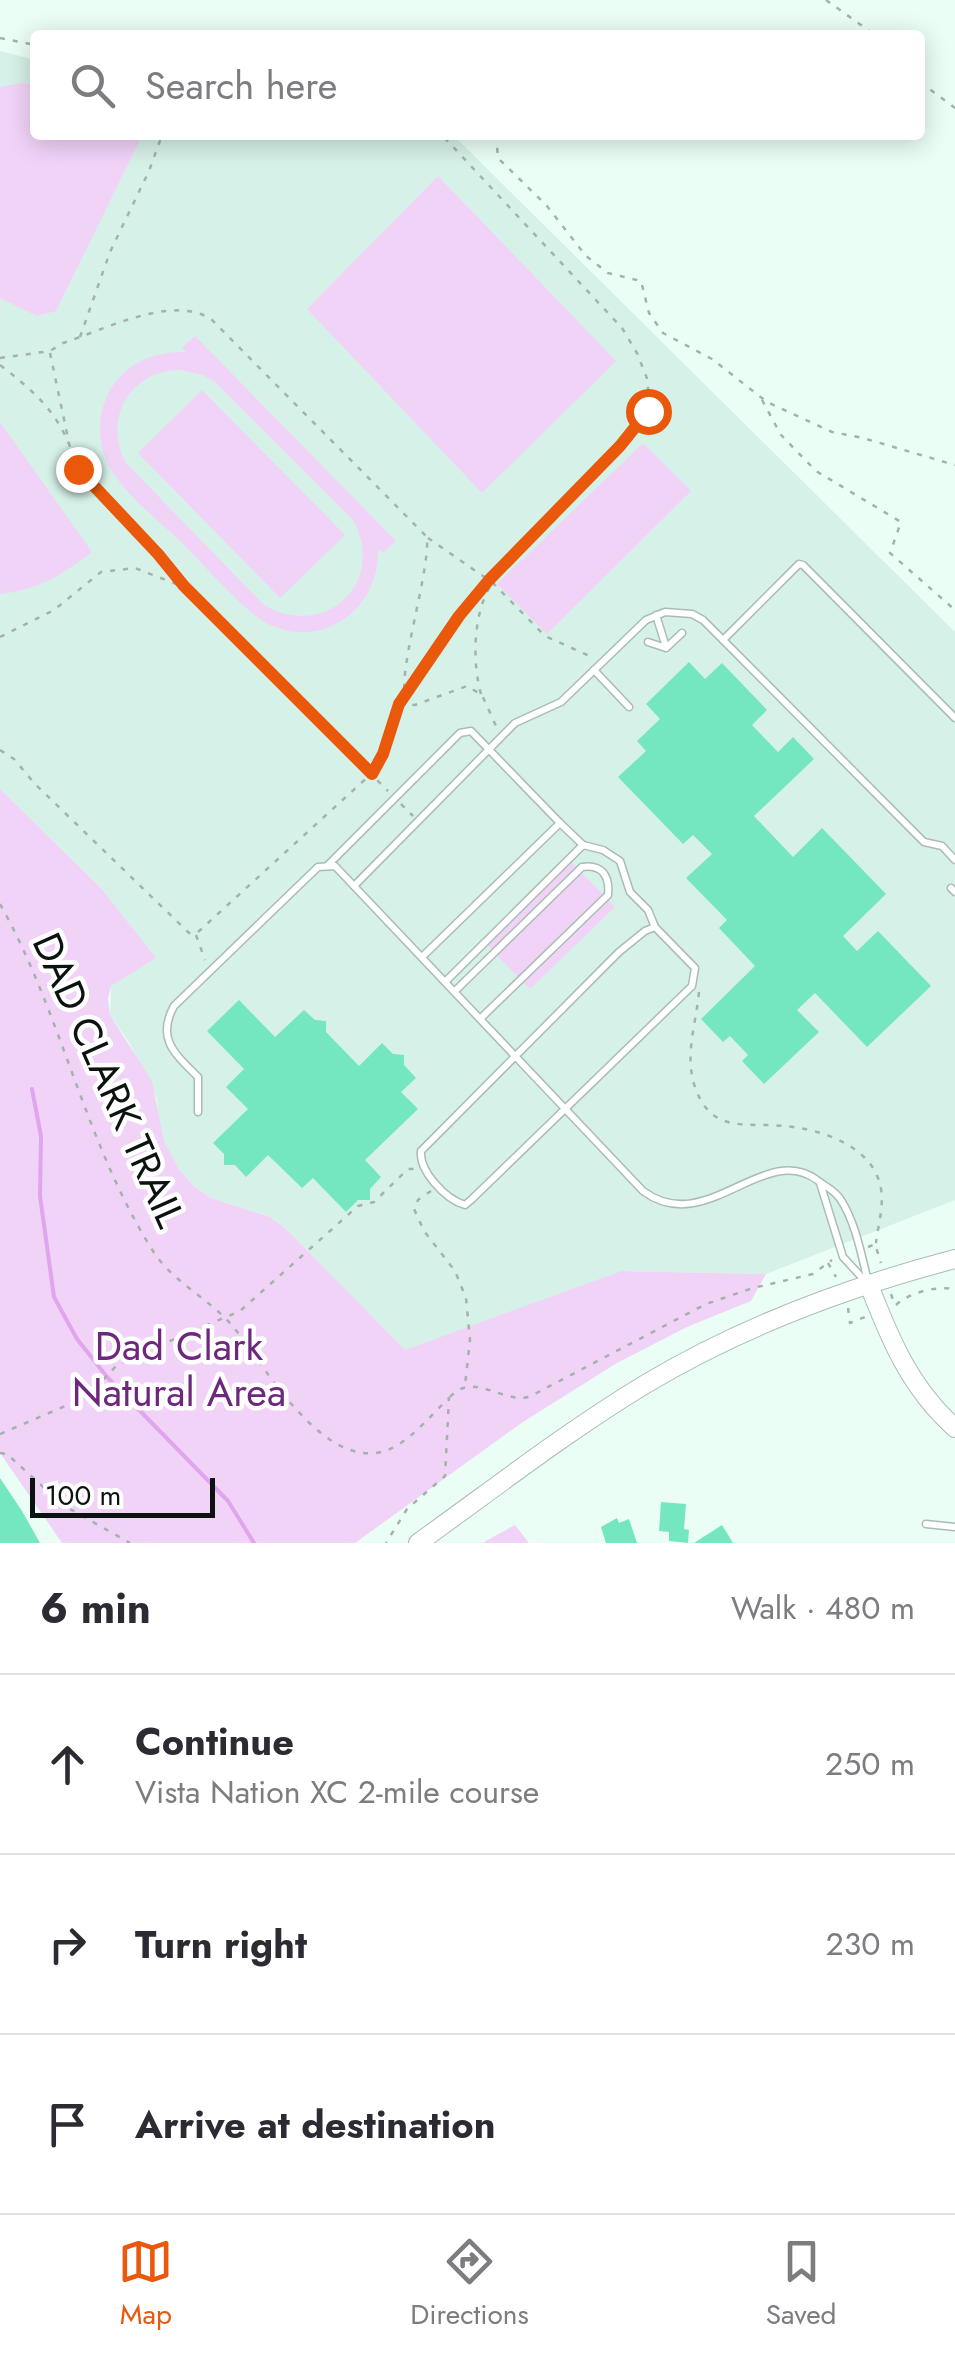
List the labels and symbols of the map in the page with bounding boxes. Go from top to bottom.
route start [626,389,672,435]
route end [56,447,102,493]
street label: DAD CLARK TRAIL [18,923,200,1237]
park label: Dad Clark Natural Area [72,1317,286,1421]
scale bar [30,1473,215,1518]

